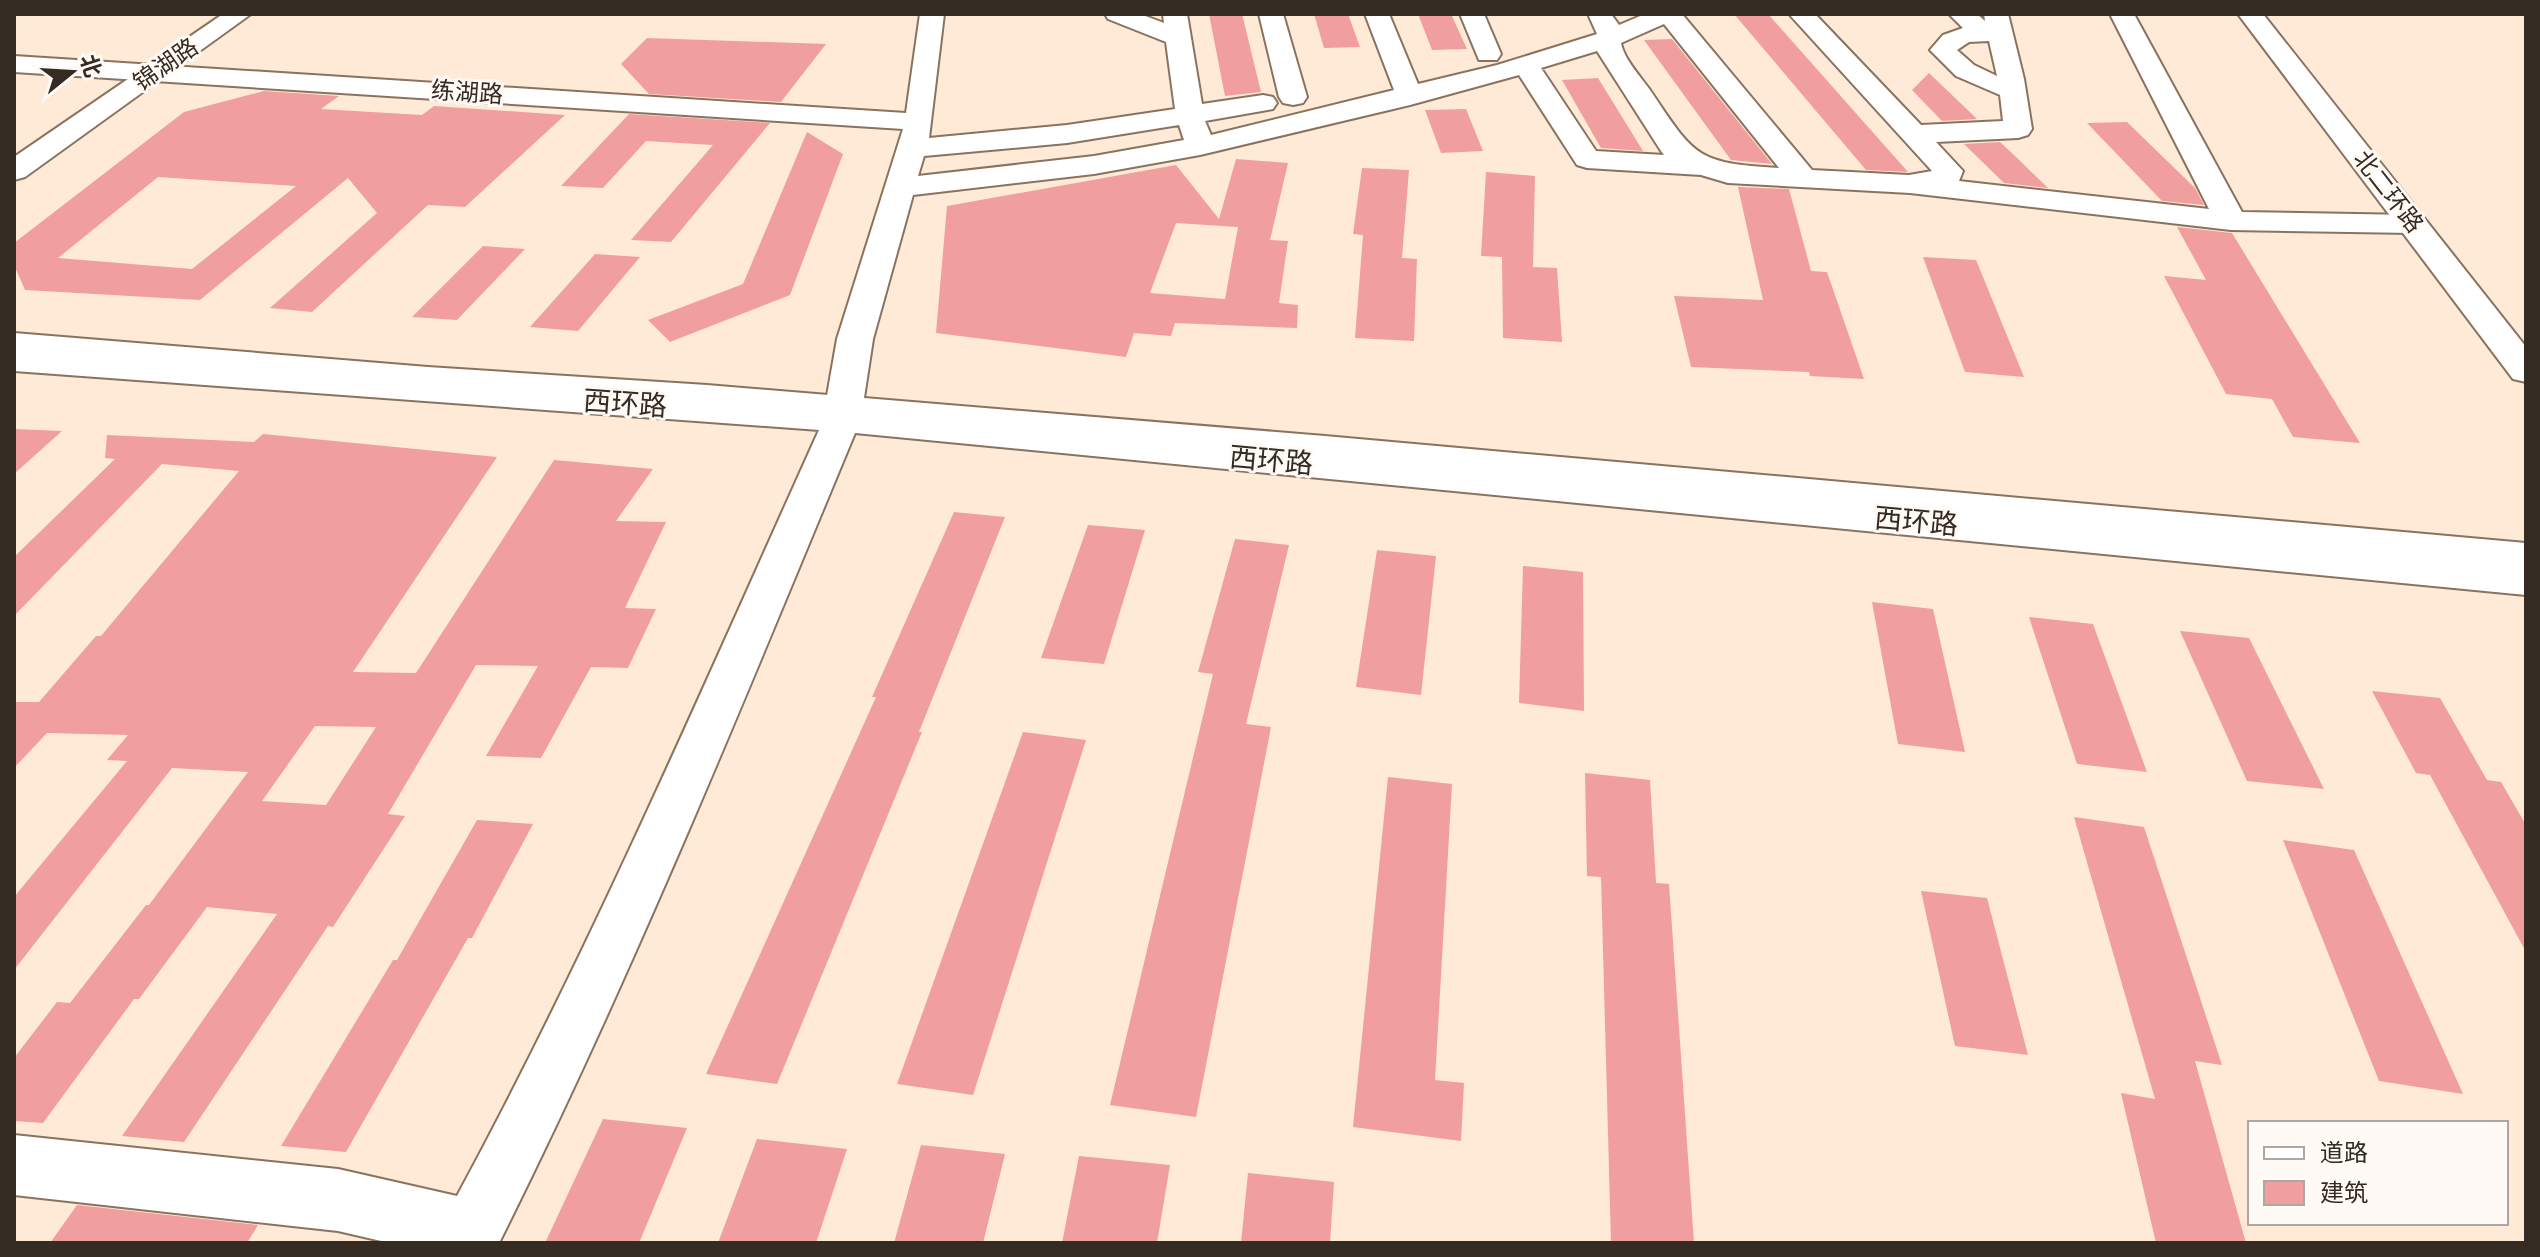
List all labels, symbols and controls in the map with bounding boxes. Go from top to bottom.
street label: 锦湖路 [126,30,206,100]
north arrow [32,32,112,112]
text: 北 [71,51,109,82]
street label: 练湖路 [430,73,504,113]
street label: 北二环路 [2345,143,2431,241]
street label: 西环路 [582,381,668,427]
street label: 西环路 [1227,437,1315,485]
street label: 西环路 [1872,498,1960,546]
legend [2248,1121,2508,1225]
text: 道路 [2320,1136,2368,1171]
text: 建筑 [2320,1176,2368,1211]

